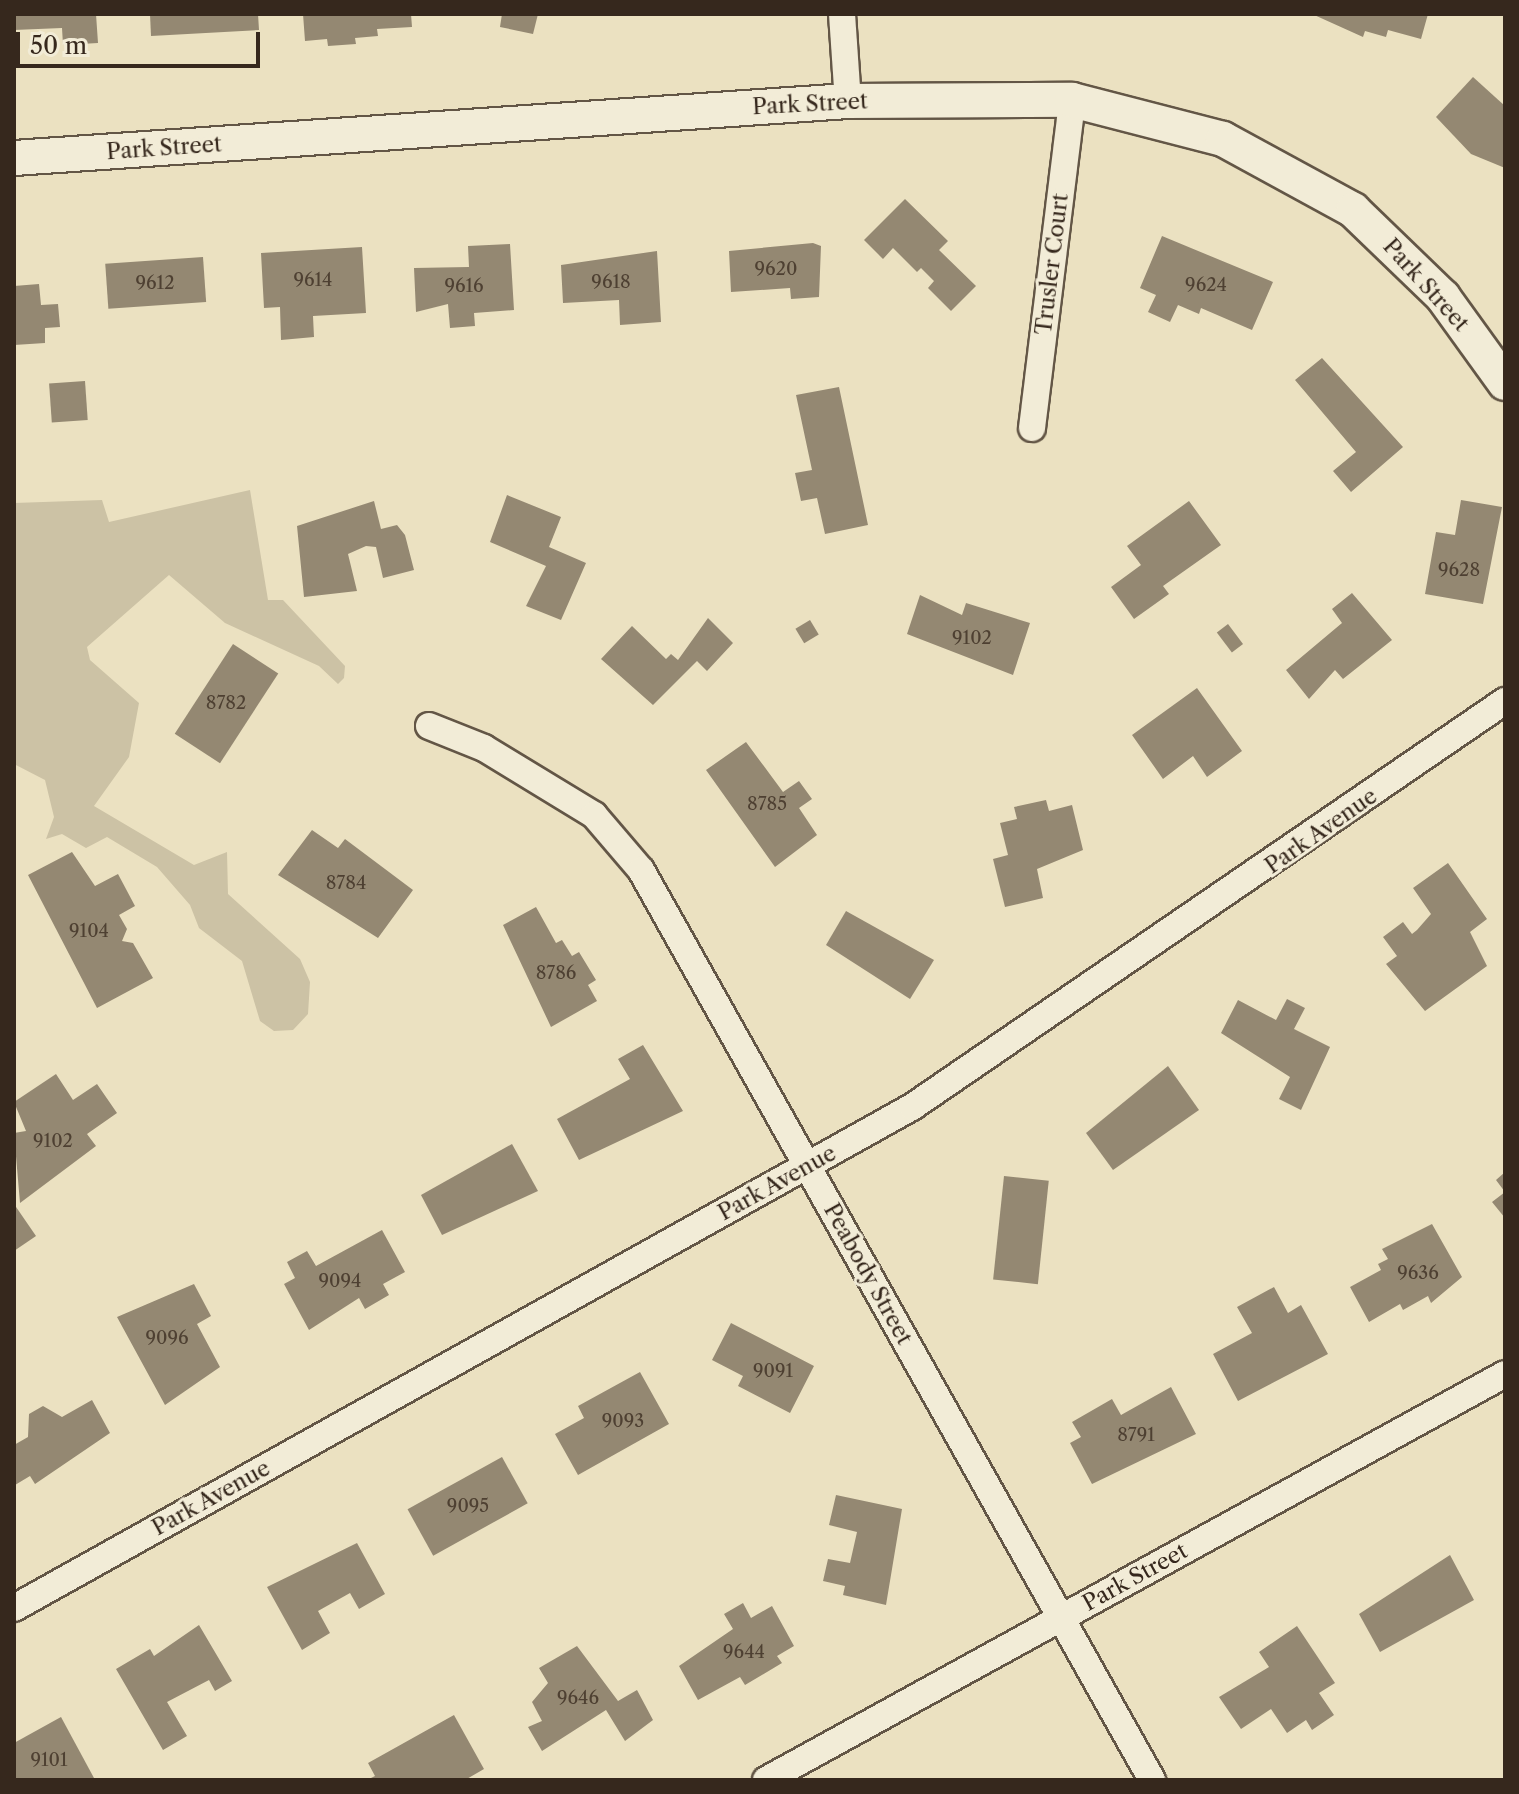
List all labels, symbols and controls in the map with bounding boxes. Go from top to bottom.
scale bar [20,16,264,66]
text: 50 m [30,31,87,60]
street label: Park Street [751,88,869,120]
street label: Park Street [105,131,223,165]
street label: Trusler Court [1030,192,1074,336]
street label: Park Street [1377,233,1475,337]
house number: 9620 [755,258,797,280]
house number: 9614 [293,269,333,291]
house number: 9618 [591,271,631,293]
house number: 9612 [135,272,175,294]
house number: 9624 [1185,274,1227,296]
house number: 9616 [444,275,484,297]
house number: 9628 [1438,559,1480,581]
house number: 9102 [952,627,992,649]
house number: 8782 [206,692,246,714]
street label: Park Avenue [1259,782,1383,880]
house number: 8785 [747,793,787,815]
house number: 8784 [326,872,366,894]
house number: 9104 [69,920,109,942]
house number: 8786 [536,962,576,984]
house number: 9102 [33,1130,73,1152]
street label: Park Avenue [713,1139,841,1227]
street label: Peabody Street [818,1198,918,1350]
house number: 9636 [1397,1262,1439,1284]
house number: 9094 [319,1270,361,1292]
house number: 9096 [145,1327,189,1349]
house number: 9091 [753,1360,793,1382]
house number: 9093 [602,1410,644,1432]
house number: 8791 [1117,1424,1155,1446]
street label: Park Avenue [147,1454,275,1542]
house number: 9095 [447,1495,489,1517]
street label: Park Street [1078,1537,1192,1617]
house number: 9644 [723,1641,765,1663]
house number: 9646 [557,1687,599,1709]
house number: 9101 [30,1749,68,1771]

